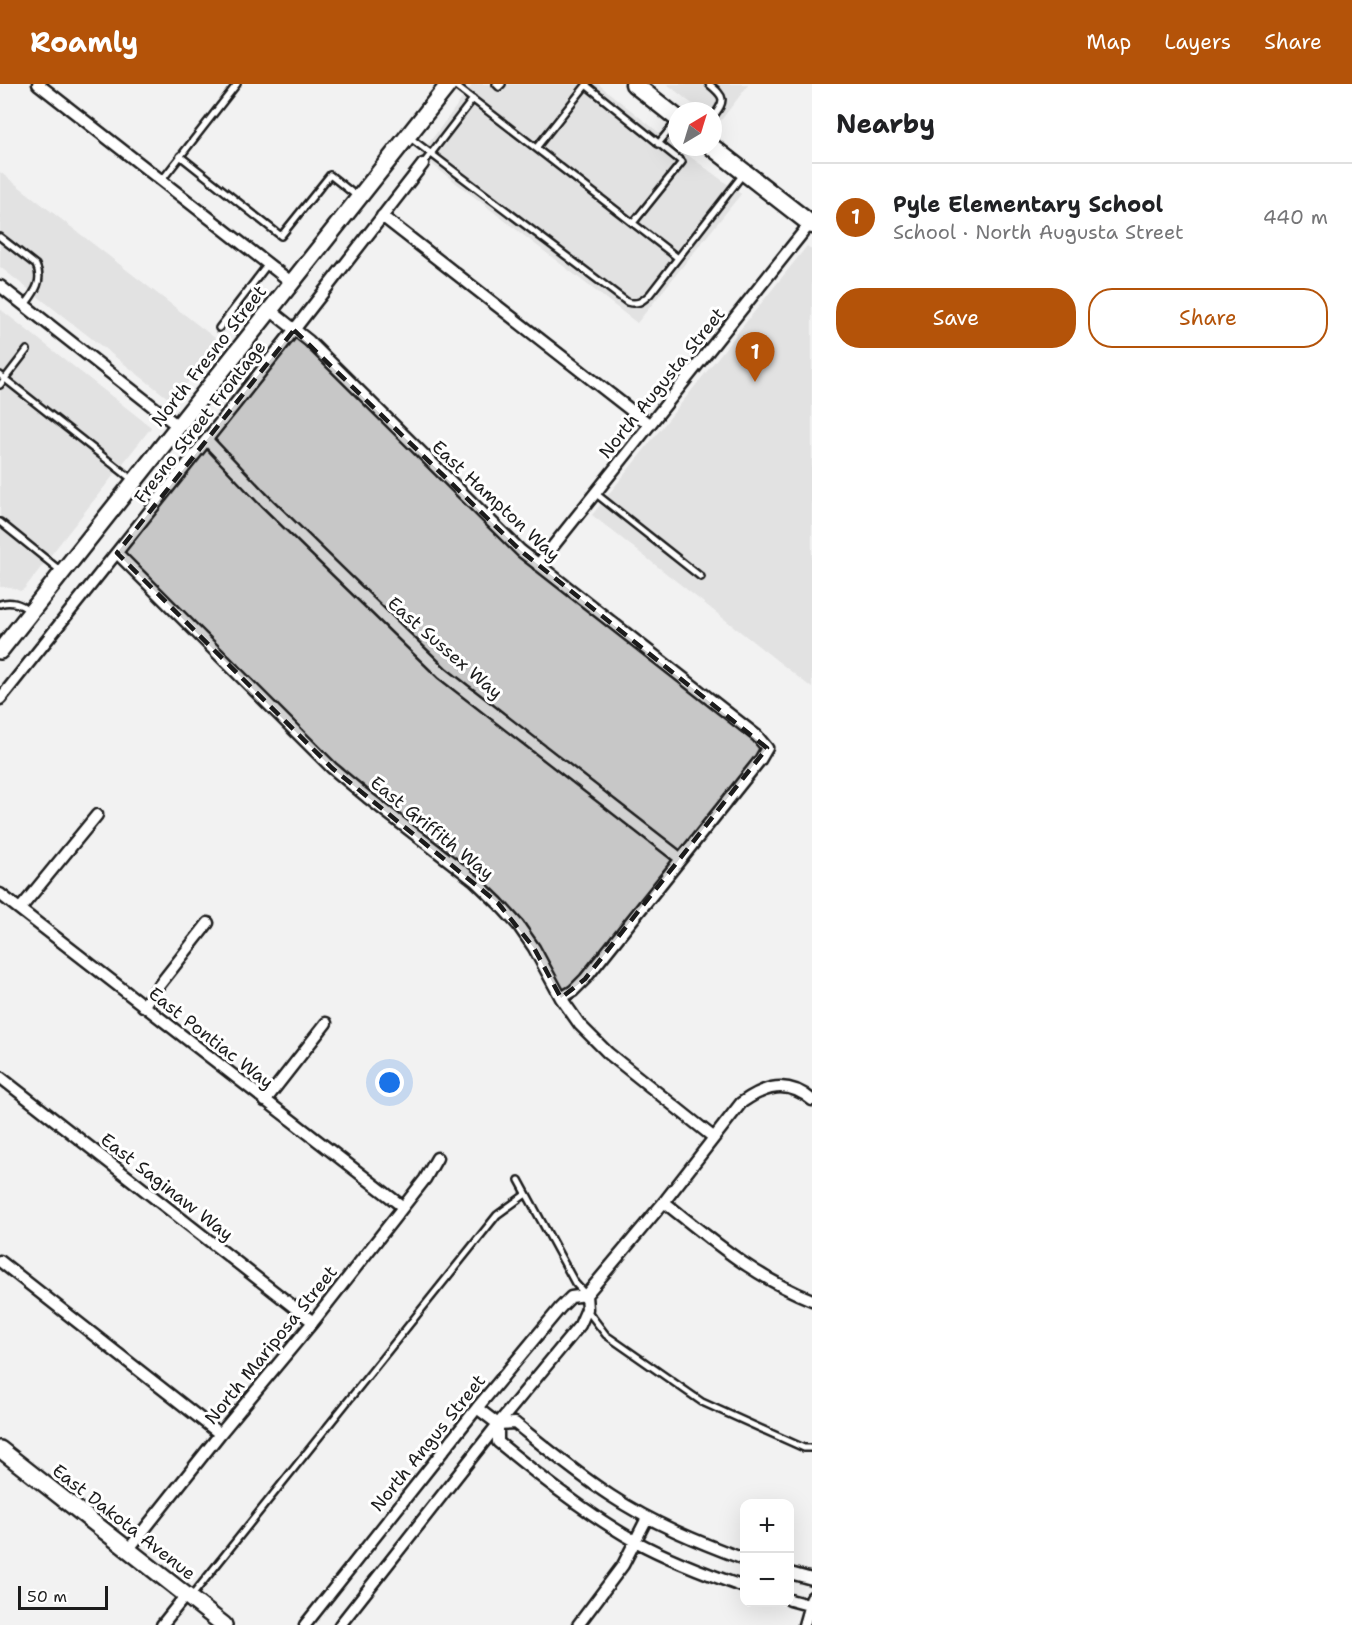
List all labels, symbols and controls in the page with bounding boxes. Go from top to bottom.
text: Roamly [30,23,138,61]
text: Map [1086,28,1131,56]
text: Layers [1164,28,1231,56]
text: Share [1264,28,1322,56]
north arrow [668,102,722,156]
text: Nearby [836,106,935,141]
text: Pyle Elementary School [893,190,1163,219]
text: 1 [851,204,860,230]
text: 440 m [1263,204,1328,230]
text: School · North Augusta Street [893,219,1184,245]
street label: North Fresno Street [146,280,272,432]
button: Save [836,288,1076,348]
button: Share [1088,288,1328,348]
street label: North Augusta Street [594,302,731,464]
pin: 1 [736,332,774,382]
street label: Fresno Street Frontage [129,336,271,508]
street label: East Hampton Way [427,435,565,567]
street label: East Sussex Way [382,591,508,705]
street label: East Griffith Way [365,771,499,885]
street label: East Pontiac Way [143,982,279,1094]
your location [375,1068,404,1097]
street label: East Saginaw Way [96,1128,238,1246]
street label: North Mariposa Street [199,1260,343,1429]
street label: North Angus Street [365,1369,491,1517]
street label: East Dakota Avenue [47,1458,201,1586]
map controls [740,1499,794,1607]
button: + [740,1499,794,1553]
button: − [740,1553,794,1607]
scale bar [18,1583,108,1610]
text: 50 m [27,1586,67,1607]

